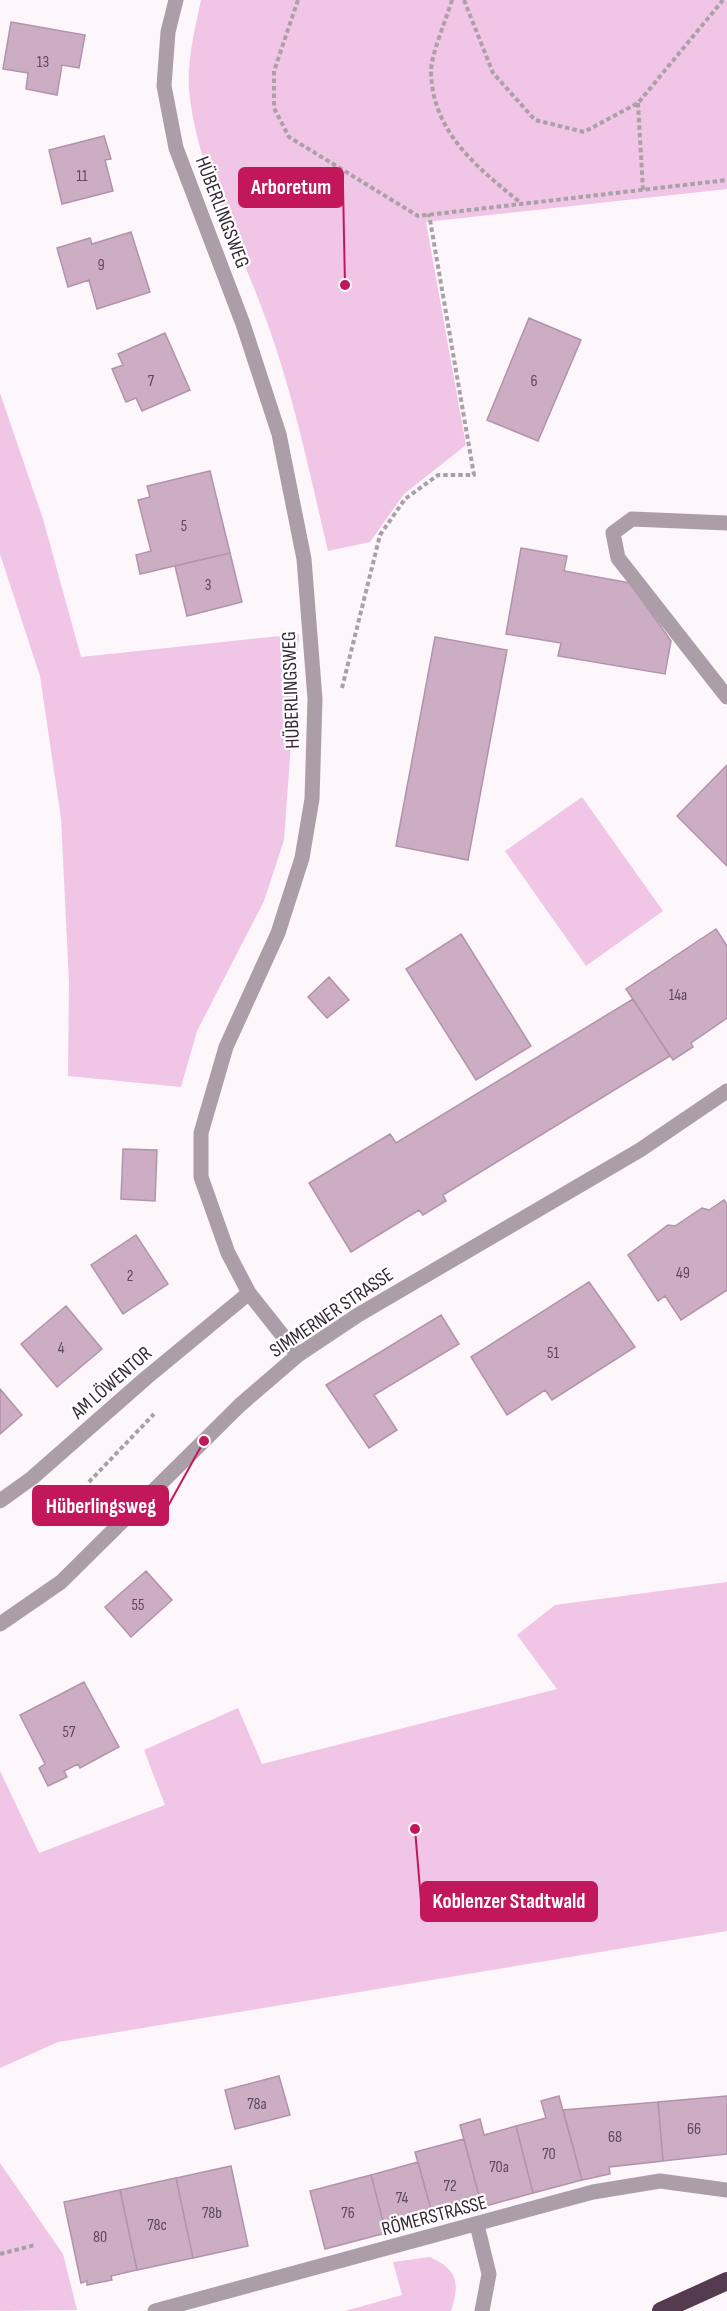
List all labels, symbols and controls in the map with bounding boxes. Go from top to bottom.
house number: 13 [37,53,49,72]
street label: HÜBERLINGSWEG [190,153,254,272]
house number: 11 [76,167,88,186]
callout: Arboretum [239,168,343,207]
text: Arboretum [250,175,331,200]
house number: 9 [97,256,105,275]
house number: 7 [148,372,155,391]
house number: 6 [530,372,538,391]
house number: 5 [181,517,187,536]
house number: 3 [205,576,211,595]
street label: HÜBERLINGSWEG [277,631,305,749]
house number: 14a [669,986,687,1005]
street label: SIMMERNER STRASSE [265,1263,398,1363]
house number: 49 [676,1264,690,1283]
house number: 2 [127,1267,133,1286]
house number: 4 [58,1339,65,1358]
street label: AM LÖWENTOR [66,1341,157,1425]
house number: 51 [547,1344,559,1363]
callout: Hüberlingsweg [33,1486,168,1525]
text: Hüberlingsweg [46,1494,156,1519]
house number: 55 [132,1596,144,1615]
house number: 57 [63,1723,76,1742]
callout: Koblenzer Stadtwald [421,1882,597,1921]
text: Koblenzer Stadtwald [433,1889,585,1914]
house number: 78a [247,2095,267,2114]
house number: 66 [687,2120,701,2139]
house number: 68 [608,2128,622,2147]
house number: 70 [542,2145,556,2164]
house number: 70a [489,2158,509,2177]
house number: 72 [444,2177,456,2196]
house number: 74 [396,2189,408,2208]
street label: RÖMERSTRASSE [379,2190,489,2241]
house number: 78b [202,2204,222,2223]
house number: 76 [341,2204,355,2223]
house number: 78c [147,2216,167,2235]
house number: 80 [93,2228,107,2247]

